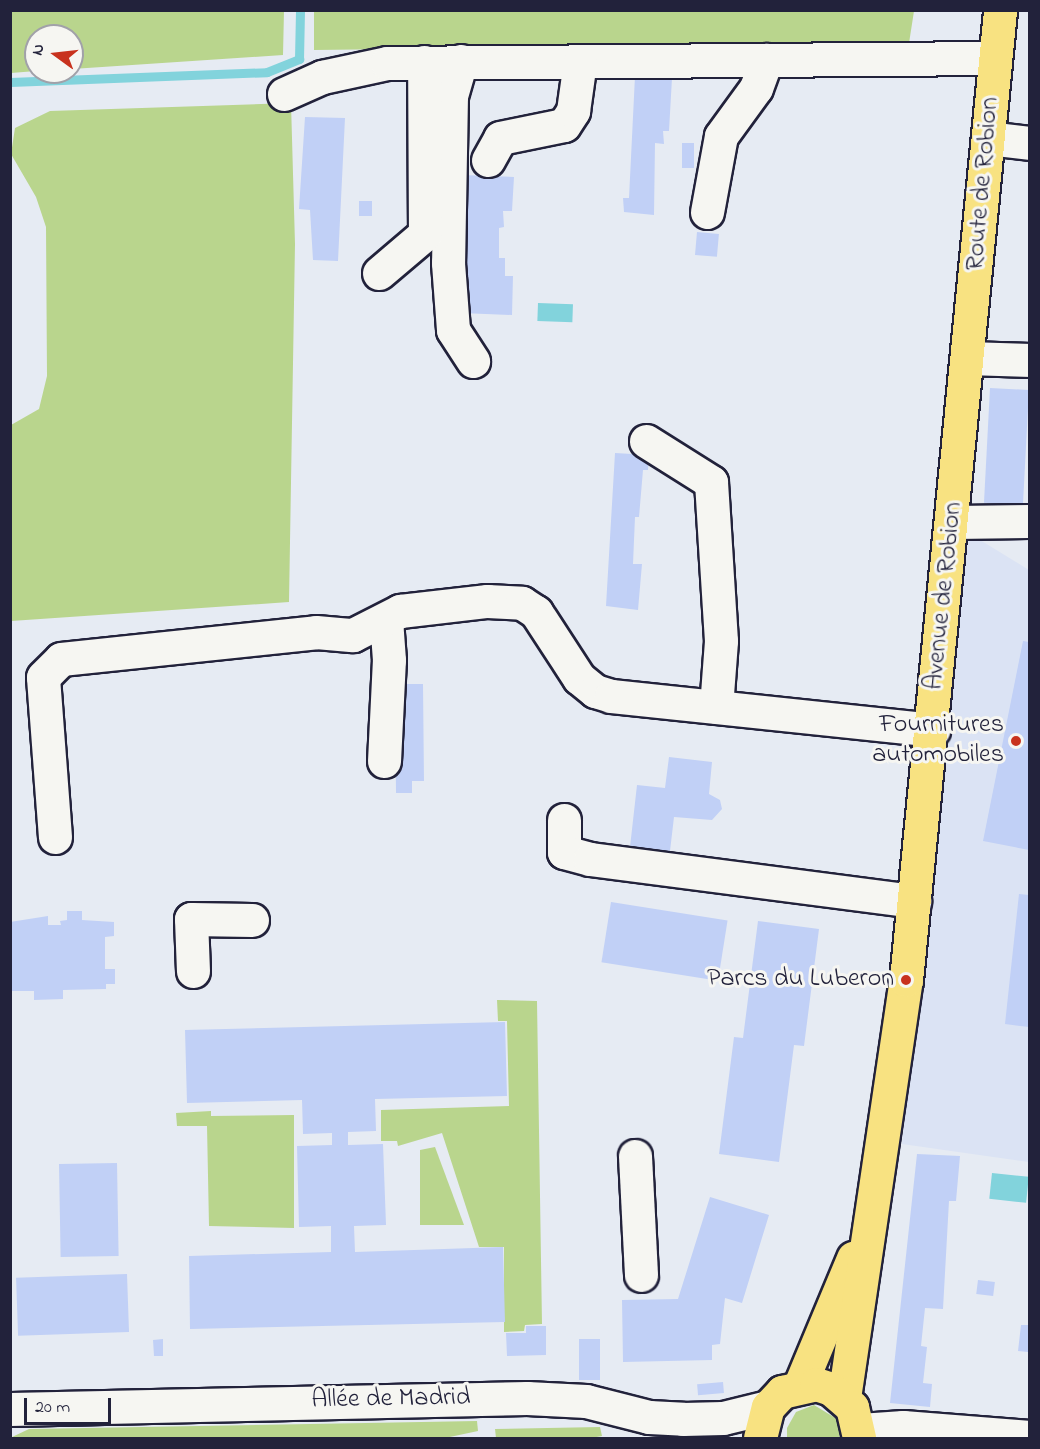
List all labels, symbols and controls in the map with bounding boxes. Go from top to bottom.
north arrow [24,24,84,84]
text: N [26,42,52,58]
street label: Route de Robion [961,96,1007,272]
street label: Avenue de Robion [920,500,970,692]
place label: Fournitures automobiles [872,710,1004,772]
marker: Fournitures automobiles [1009,734,1023,748]
place label: Parcs du Luberon [707,964,894,996]
marker: Parcs du Luberon [899,973,913,987]
street label: Allée de Madrid [311,1383,471,1417]
scale bar [27,1386,114,1424]
text: 20 m [35,1395,70,1421]

